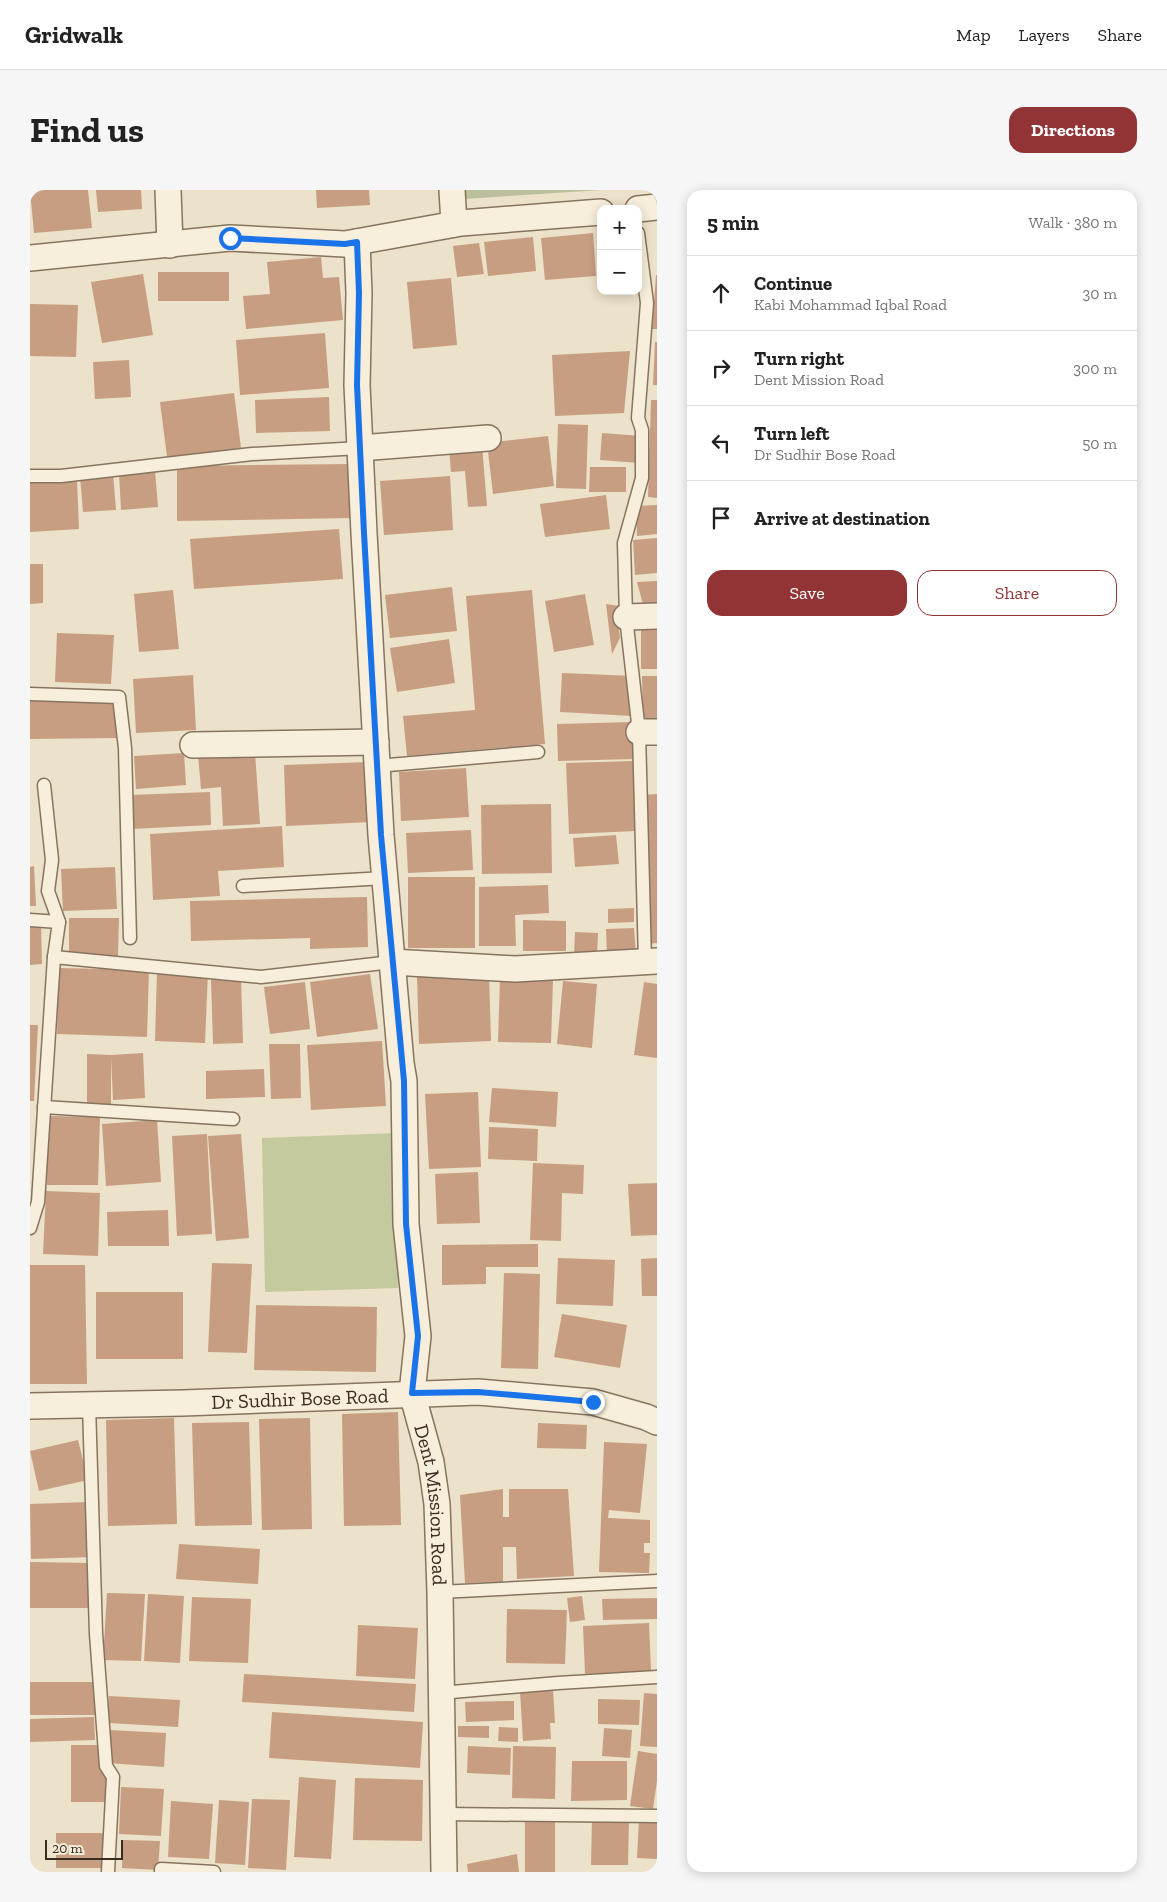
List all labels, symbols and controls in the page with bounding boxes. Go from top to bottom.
text: Gridwalk [25,20,123,49]
text: Map [956,24,991,46]
text: Layers [1019,24,1070,46]
text: Share [1098,24,1142,46]
button: Directions [1009,107,1137,153]
text: Find us [30,109,144,151]
map controls [597,205,642,295]
button: + [597,205,642,250]
text: 5 min [707,210,759,235]
text: Walk · 380 m [1029,213,1117,232]
route start [219,227,242,250]
button: − [597,250,642,295]
text: Continue [754,272,832,295]
icon: ahead [707,279,735,307]
text: 30 m [1083,284,1117,303]
text: Kabi Mohammad Iqbal Road [754,295,947,314]
text: Turn right [754,347,844,370]
icon: right [707,354,735,382]
text: 300 m [1073,359,1117,378]
text: Dent Mission Road [754,370,884,389]
text: Turn left [754,422,829,445]
icon: left [707,429,735,457]
text: 50 m [1082,434,1117,453]
text: Dr Sudhir Bose Road [754,445,896,464]
icon: arrive [707,504,735,532]
text: Arrive at destination [754,507,930,530]
button: Save [707,570,907,616]
button: Share [917,570,1117,616]
street label: Dr Sudhir Bose Road [211,1383,389,1414]
route end [582,1391,605,1414]
street label: Dent Mission Road [409,1422,452,1586]
scale bar [45,1837,122,1860]
text: 20 m [52,1840,83,1857]

